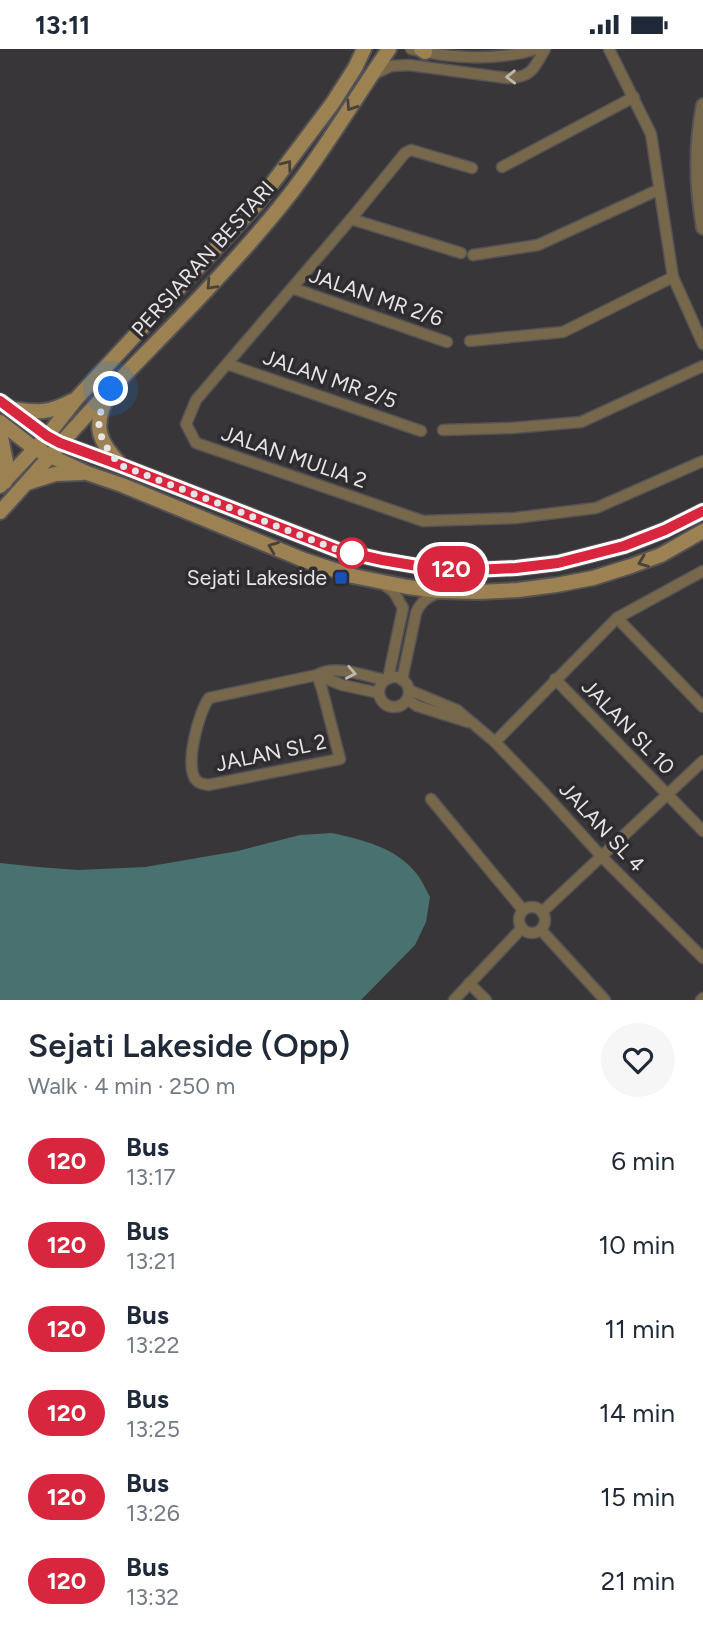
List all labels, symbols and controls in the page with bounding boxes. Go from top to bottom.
text: 13:11 [35,9,90,41]
one-way arrow [505,69,516,85]
one-way arrow [347,98,359,111]
one-way arrow [278,161,291,173]
street label: PERSIARAN BESTARI [126,176,279,342]
street label: JALAN MR 2/6 [306,262,446,331]
one-way arrow [207,276,219,289]
street label: JALAN MR 2/5 [260,344,400,413]
your location [93,371,128,406]
street label: JALAN MULIA 2 [218,420,370,493]
unlabelled marker [337,538,367,568]
one-way arrow [268,542,280,556]
line badge: 120 [411,546,491,592]
one-way arrow [637,553,649,567]
text: 120 [431,554,471,583]
place label: Sejati Lakeside [187,565,327,590]
marker: Sejati Lakeside [333,570,349,586]
one-way arrow [345,665,357,680]
street label: JALAN SL 10 [577,674,680,779]
street label: JALAN SL 2 [213,729,328,776]
street label: JALAN SL 4 [554,777,650,877]
button: heart [601,1023,675,1097]
text: Sejati Lakeside (Opp) [28,1026,350,1065]
text: Walk · 4 min · 250 m [28,1072,235,1100]
text: Bus [126,1131,169,1163]
text: 6 min [611,1145,675,1177]
text: 120 [47,1146,86,1175]
text: 13:17 [126,1163,176,1191]
text: Bus [126,1215,169,1247]
text: 10 min [599,1229,675,1261]
text: 120 [47,1230,86,1259]
text: 13:21 [126,1247,176,1275]
text: Bus [126,1299,169,1331]
text: 11 min [604,1313,675,1345]
text: 120 [47,1314,86,1343]
text: 13:22 [126,1331,180,1359]
text: Bus [126,1383,169,1415]
text: 14 min [599,1397,675,1429]
text: 120 [47,1398,86,1427]
text: 13:25 [126,1415,180,1443]
text: Bus [126,1467,169,1499]
text: 15 min [600,1481,675,1513]
text: 120 [47,1482,86,1511]
text: 13:26 [126,1499,180,1527]
text: Bus [126,1551,169,1583]
text: 21 min [601,1565,675,1597]
text: 120 [47,1566,86,1595]
text: 13:32 [126,1583,179,1611]

